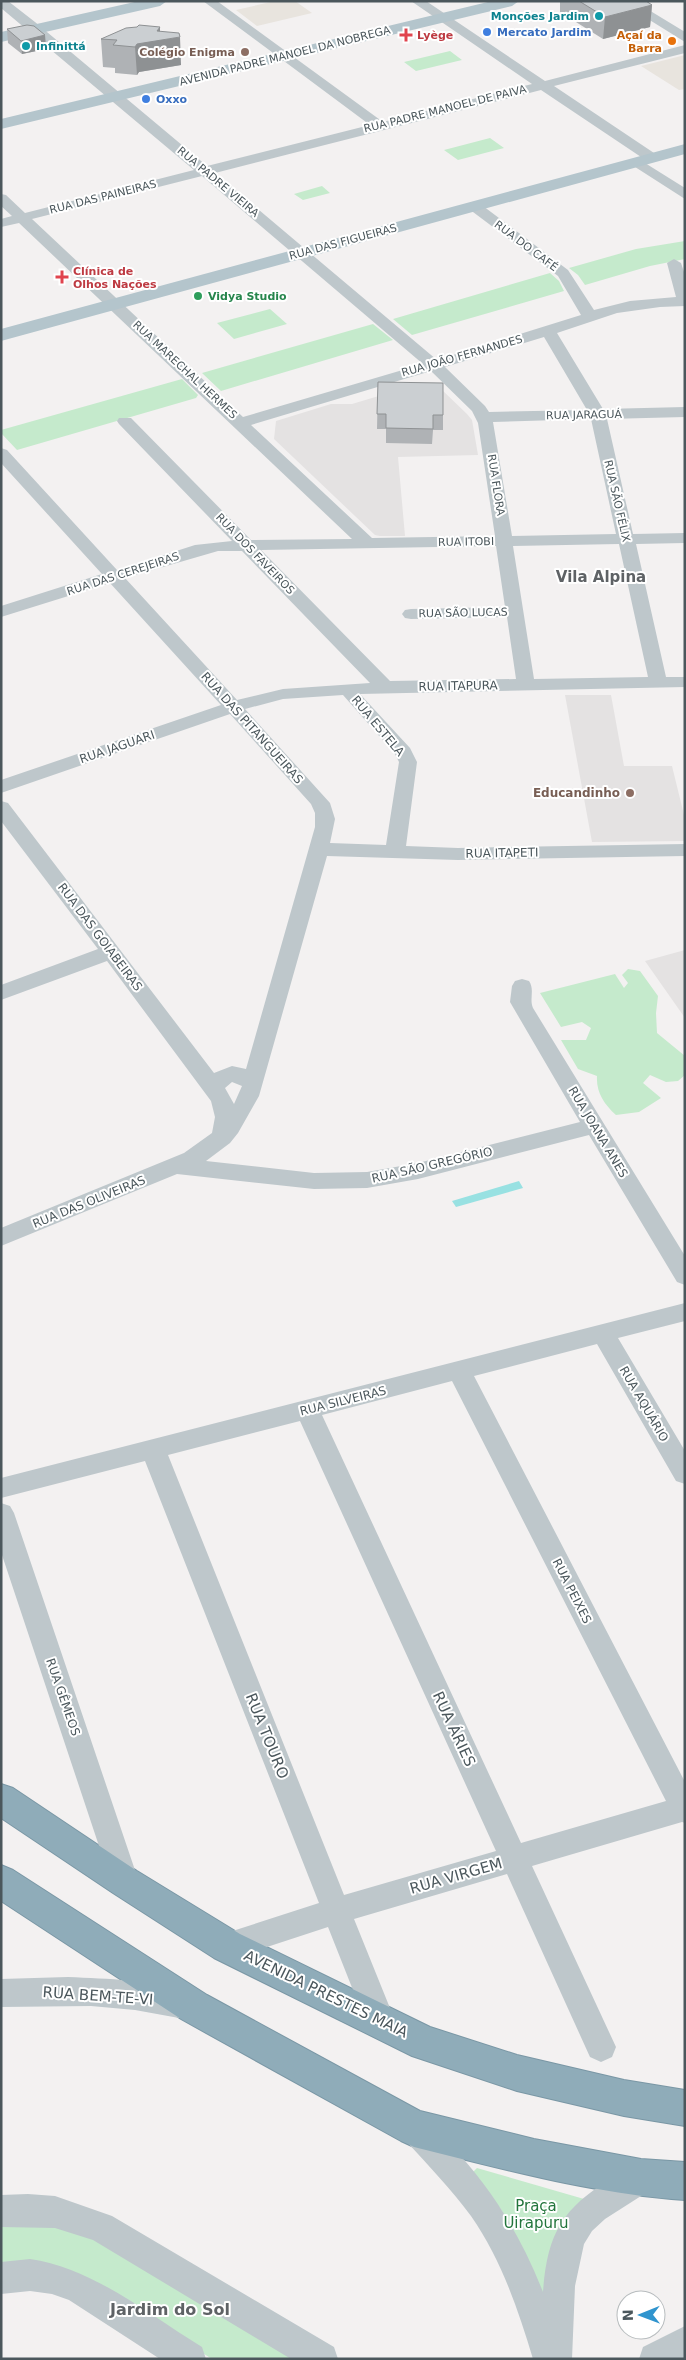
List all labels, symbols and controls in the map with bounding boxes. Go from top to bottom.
place label: Monções Jardim [491,10,589,23]
marker: Monções Jardim [593,10,605,22]
street label: AVENIDA PADRE MANOEL DA NOBREGA [178,23,392,89]
marker: Mercato Jardim [481,26,493,38]
place label: Mercato Jardim [497,26,591,39]
marker: Lyège [399,28,413,42]
place label: Lyège [417,29,453,42]
place label: Açaí da Barra [617,29,662,55]
marker: Açaí da Barra [666,35,678,47]
marker: Infinittá [20,40,32,52]
place label: Infinittá [36,40,86,53]
place label: Colégio Enigma [139,46,235,59]
marker: Colégio Enigma [239,46,251,58]
street label: RUA PADRE MANOEL DE PAIVA [362,82,528,136]
marker: Oxxo [140,93,152,105]
place label: Oxxo [156,93,188,106]
street label: RUA PADRE VIEIRA [175,144,262,220]
street label: RUA DAS PAINEIRAS [48,177,158,217]
street label: RUA DO CAFÉ [492,218,560,274]
street label: RUA DAS FIGUEIRAS [288,221,398,263]
place label: Clínica de Olhos Nações [73,265,157,291]
marker: Clínica de Olhos Nações [55,270,69,284]
marker: Vidya Studio [192,290,204,302]
place label: Vidya Studio [208,290,287,303]
street label: RUA MARECHAL HERMES [130,318,240,422]
street label: RUA JOÃO FERNANDES [400,332,524,380]
street label: RUA JARAGUÁ [546,408,623,422]
street label: RUA FLORA [485,453,507,517]
street label: RUA SÃO FÉLIX [601,459,633,544]
street label: RUA DOS FAVEIROS [213,511,297,597]
street label: RUA ITOBI [438,535,494,549]
street label: RUA DAS CEREJEIRAS [65,550,181,598]
district label: Vila Alpina [556,568,646,586]
street label: RUA SÃO LUCAS [418,606,508,620]
street label: RUA DAS PITANGUEIRAS [198,669,306,787]
street label: RUA ITAPURA [418,678,499,694]
street label: RUA ESTELA [349,693,408,760]
street label: RUA JAGUARI [78,728,156,766]
place label: Educandinho [533,786,620,800]
marker: Educandinho [624,787,636,799]
street label: RUA ITAPETI [465,845,539,861]
street label: RUA DAS GOIABEIRAS [55,880,145,994]
street label: RUA JOANA ANES [565,1084,631,1180]
street label: RUA SÃO GREGÓRIO [370,1143,494,1186]
street label: RUA DAS OLIVEIRAS [31,1173,147,1231]
street label: RUA AQUÁRIO [617,1363,672,1444]
street label: RUA SILVEIRAS [298,1383,388,1419]
street label: RUA PEIXES [550,1556,594,1626]
street label: RUA GÊMEOS [43,1656,84,1738]
street label: RUA ÁRIES [429,1688,480,1769]
street label: RUA TOURO [242,1691,292,1781]
street label: RUA VIRGEM [408,1854,504,1898]
street label: AVENIDA PRESTES MAIA [241,1946,412,2042]
street label: RUA BEM-TE-VI [42,1983,154,2009]
park label: Praça Uirapuru [503,2197,569,2232]
north arrow [616,2290,666,2340]
district label: Jardim do Sol [109,2300,230,2319]
text: N [620,2309,636,2321]

